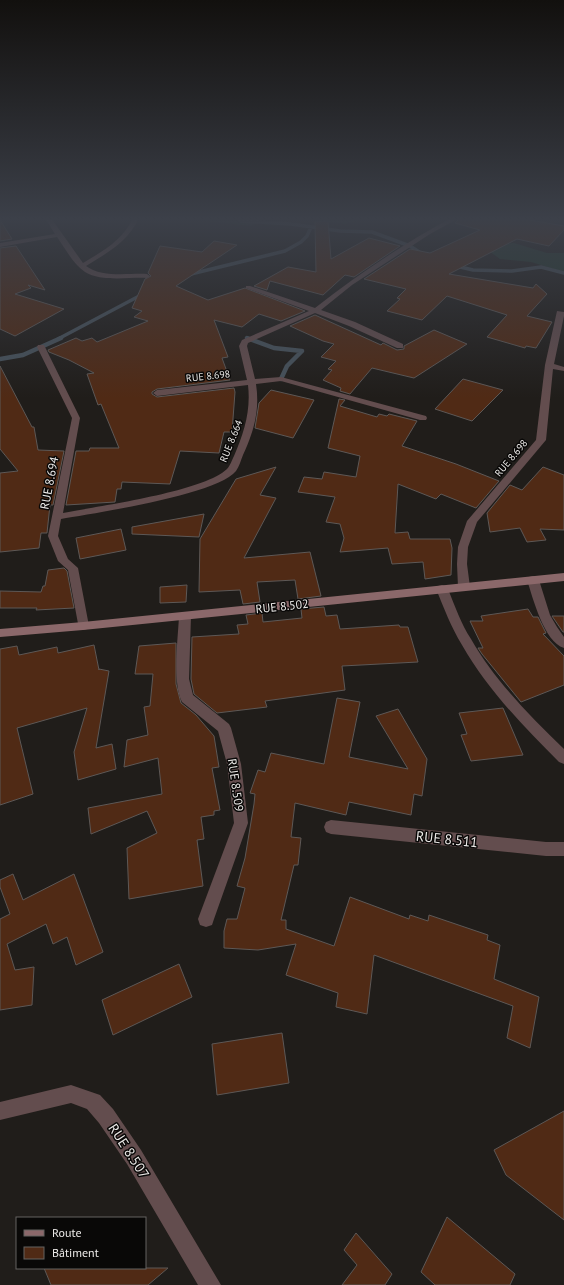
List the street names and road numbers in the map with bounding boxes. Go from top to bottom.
street label: RUE 8.698 [185,367,231,385]
street label: RUE 8.664 [217,417,246,464]
street label: RUE 8.698 [492,437,530,479]
street label: RUE 8.694 [37,455,62,511]
street label: RUE 8.502 [255,596,309,616]
street label: RUE 8.509 [225,758,247,812]
street label: RUE 8.511 [415,827,479,851]
street label: RUE 8.507 [105,1120,153,1182]

